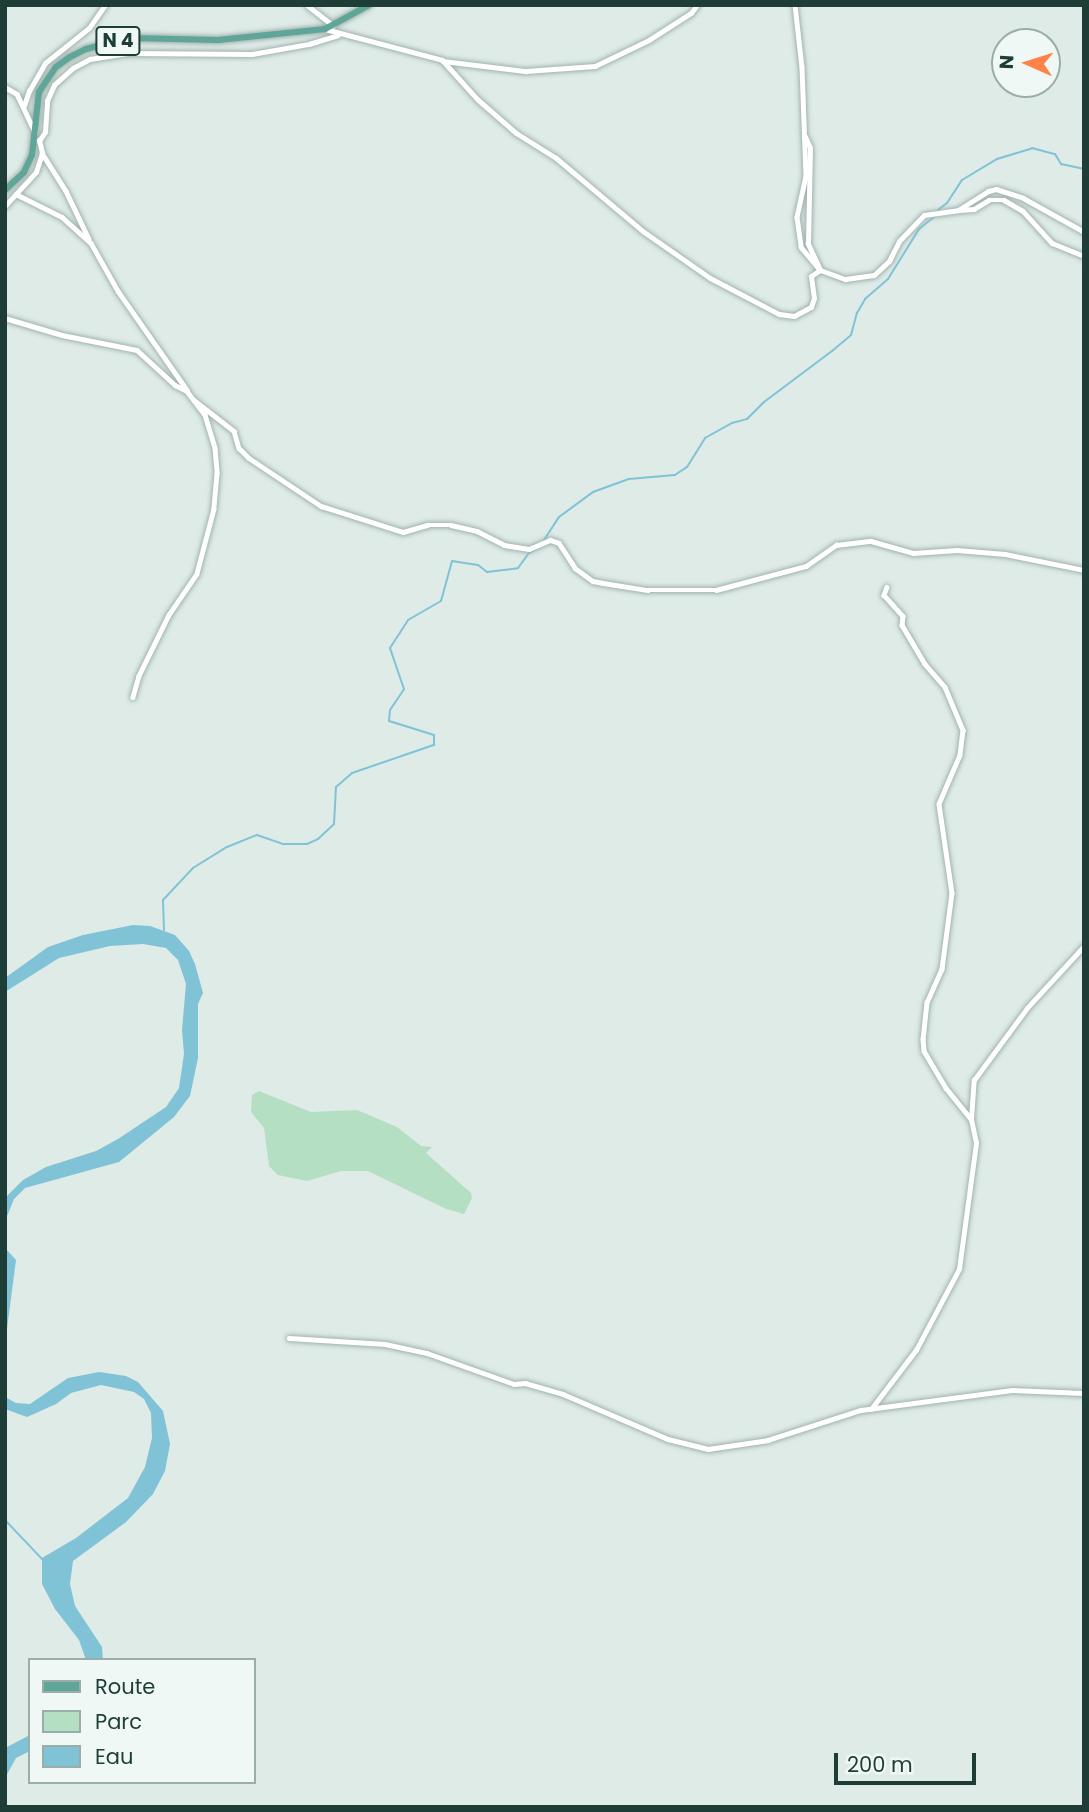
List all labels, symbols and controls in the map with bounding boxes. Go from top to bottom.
road number: N 4 [95,25,141,56]
north arrow [991,28,1061,98]
text: N [993,54,1020,70]
legend [28,1658,256,1784]
text: Route [95,1672,155,1701]
text: Parc [95,1707,142,1736]
scale bar [837,1738,979,1782]
text: Eau [95,1742,133,1771]
text: 200 m [847,1750,913,1779]

